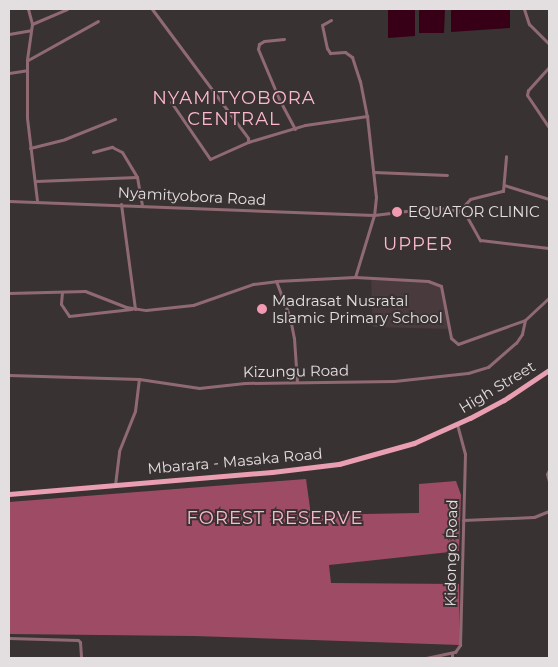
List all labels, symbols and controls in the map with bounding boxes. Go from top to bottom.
district label: NYAMITYOBORA CENTRAL [151,88,317,130]
street label: Nyamityobora Road [117,183,267,209]
place label: EQUATOR CLINIC [408,203,540,221]
marker: EQUATOR CLINIC [390,205,404,219]
district label: UPPER [382,233,454,255]
place label: Madrasat Nusratal Islamic Primary School [272,291,443,326]
marker: Madrasat Nusratal Islamic Primary School [256,303,268,315]
street label: High Street [456,357,538,417]
street label: Kizungu Road [243,361,349,381]
street label: Mbarara - Masaka Road [147,444,323,478]
street label: Kidongo Road [441,499,461,607]
district label: FOREST RESERVE [185,507,365,529]

